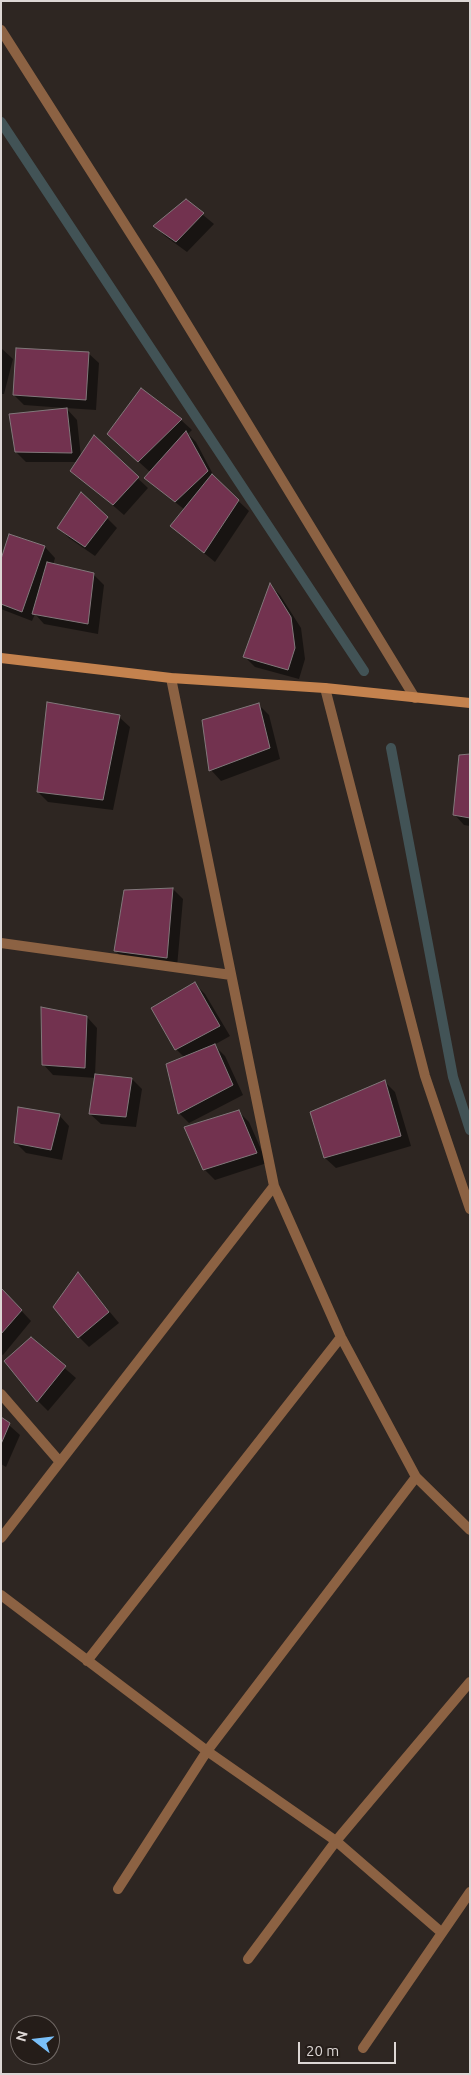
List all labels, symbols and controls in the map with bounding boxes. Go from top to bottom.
north arrow [10,2015,60,2065]
text: N [12,2029,31,2043]
scale bar [301,2032,398,2064]
text: 20 m [306,2042,339,2059]

